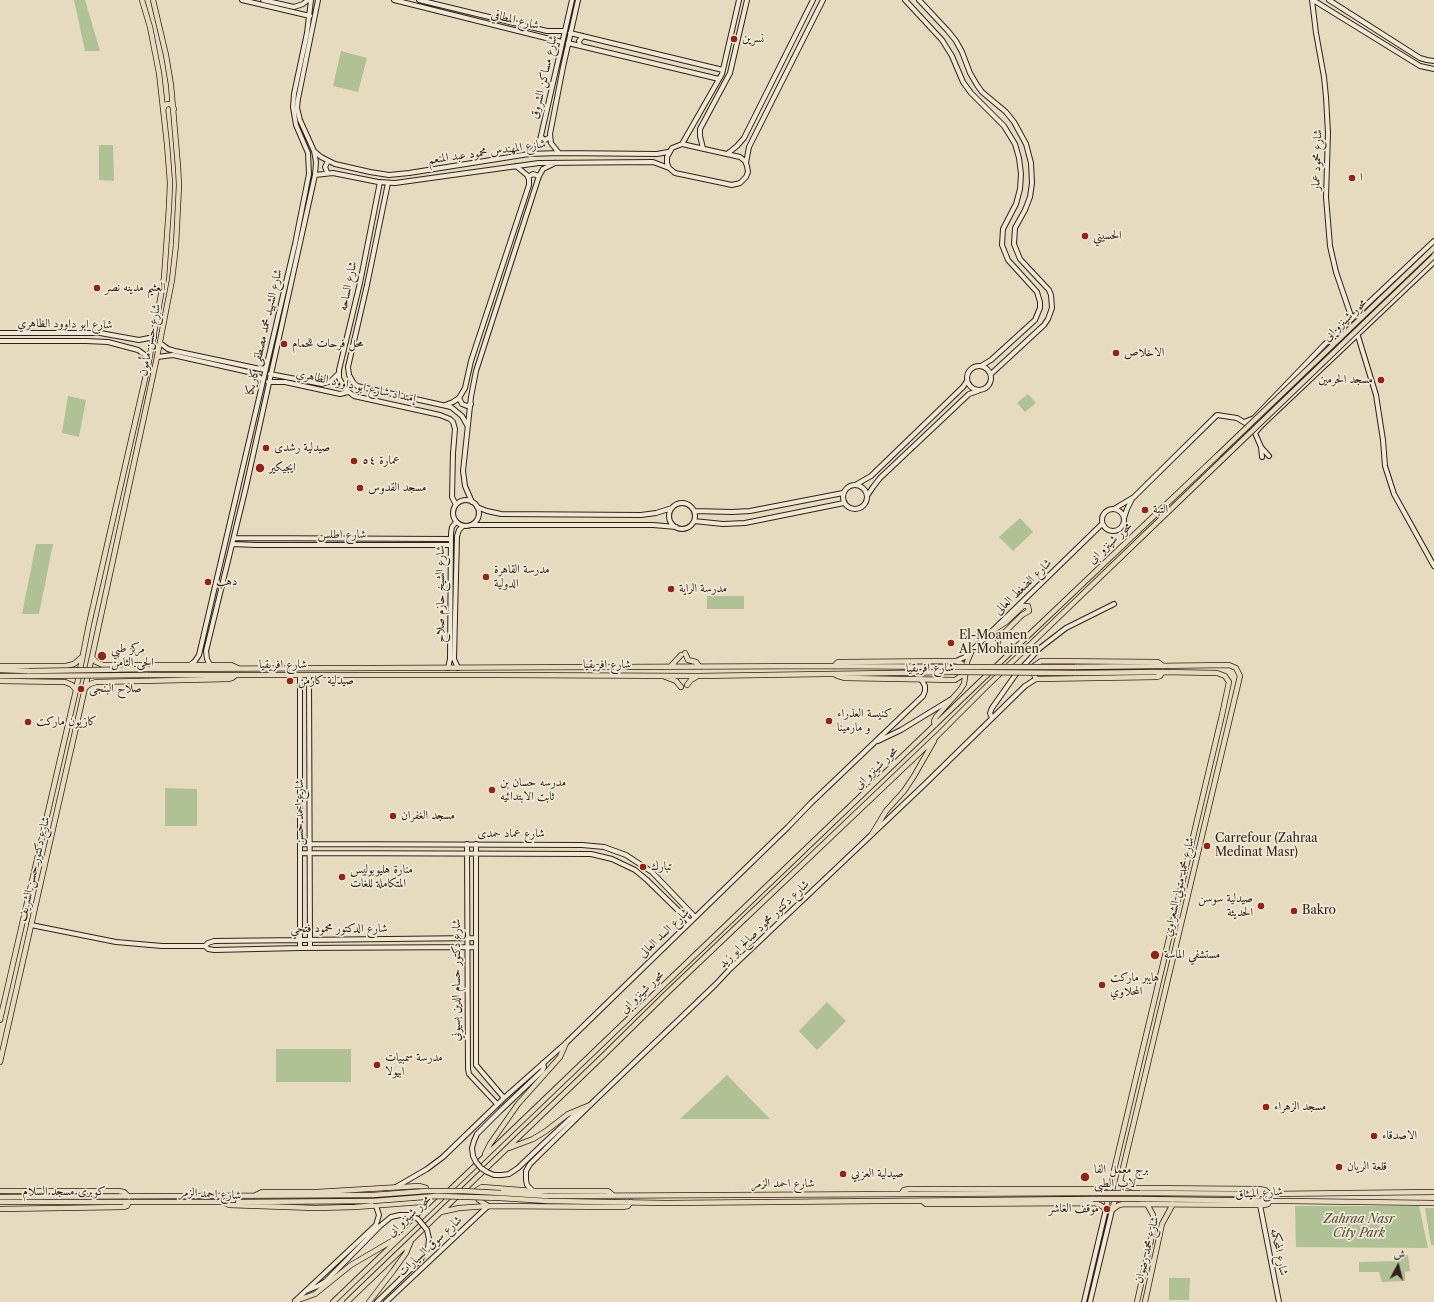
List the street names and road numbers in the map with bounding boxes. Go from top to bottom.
street label: شارع المطافي [490,7,540,33]
street label: شارع مساكن الشروق [527,34,561,120]
street label: شارع محمود عمار [1309,129,1325,191]
street label: شارع المهندس محمود عبد المنعم [427,137,547,167]
street label: شارع الساحه [336,260,360,312]
street label: شارع الشهيد محمد مصطفى كاريكا [243,268,285,396]
street label: محور شينزو ابى [1320,296,1370,344]
street label: شارع حسن مأمون [136,303,164,377]
street label: شارع ابو داوود الظاهري [17,316,113,332]
street label: إمتداد شارع ابو داوود الظاهري [295,366,417,406]
street label: محور شينزو ابى [1085,519,1135,567]
street label: شارع اطلس [318,528,366,542]
street label: شارع الشيخ حازم صلاح [434,545,448,643]
street label: شارع الضغط العالى [991,556,1055,618]
street label: شارع افريقيا [259,658,307,672]
street label: شارع افريقيا [583,658,631,672]
street label: شارع افريقيا [906,660,954,676]
street label: محور شينزو ابى [851,744,901,792]
street label: شارع احمد حسن [293,779,307,845]
street label: شارع دكتور حسن الشريف [15,815,53,923]
street label: شارع عماد حمدى [477,827,545,841]
street label: شارع محمد متولي الشعراوي [1161,836,1197,938]
street label: شارع دكتور محمود صالح ابو زيد [716,877,812,971]
street label: شارع السد العالى [636,905,692,961]
street label: شارع دكتور حسام الدين بسيوني [450,919,464,1041]
street label: شارع الدكتور محمود فتحي [290,922,388,936]
street label: محور شينزو ابى [617,968,667,1016]
street label: شارع احمد الزمر [752,1177,814,1191]
street label: شارع الميثاق [1235,1184,1283,1202]
street label: كوبرى مسجد السلام [22,1185,106,1199]
street label: شارع احمد الزمر [178,1185,242,1203]
street label: محور شينزو ابى [384,1192,434,1240]
street label: شارع سوق السيارات [395,1213,465,1279]
street label: شارع محمد رضوان [1132,1215,1162,1285]
street label: شارع المحكمه [1267,1227,1291,1277]

